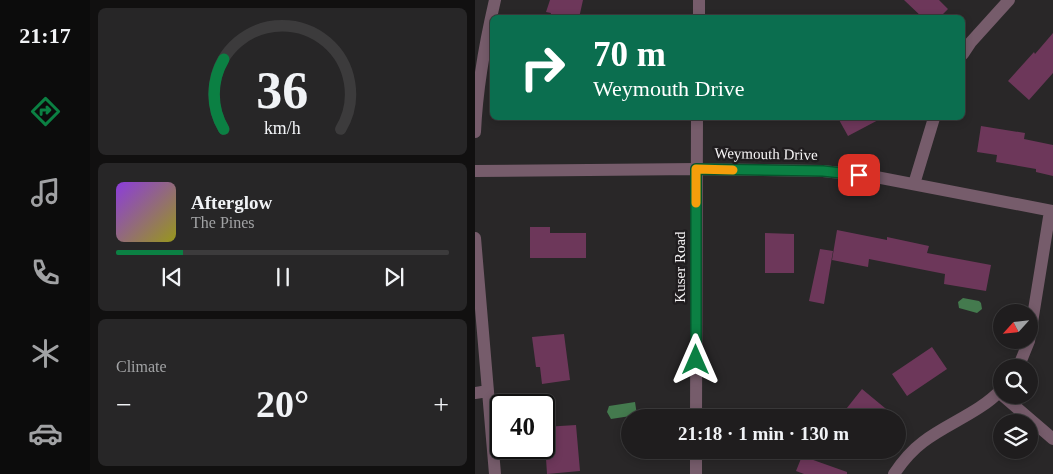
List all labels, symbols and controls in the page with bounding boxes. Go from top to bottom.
text: 21:17 [19,23,71,48]
icon: right [510,35,575,100]
text: 70 m [593,35,666,74]
text: 36 [257,62,309,119]
text: Weymouth Drive [593,76,745,101]
icon: directions [28,94,63,129]
text: km/h [264,118,301,138]
street label: Weymouth Drive [714,145,818,163]
pin [838,154,880,196]
icon: arrive [845,161,873,189]
icon: music [28,175,63,210]
text: Afterglow [191,192,272,213]
text: The Pines [191,214,255,231]
street label: Kuser Road [672,231,688,303]
icon: phone [28,255,63,290]
icon: previous [158,263,186,291]
icon: pause [269,263,297,291]
icon: next [380,263,408,291]
north arrow [993,304,1037,349]
map controls [993,304,1038,459]
position arrow [669,333,721,385]
icon: climate [28,336,63,371]
text: Climate [116,358,167,375]
button: search [993,359,1038,404]
text: 20° [256,383,309,425]
text: − [116,389,132,420]
text: + [433,389,449,420]
speed limit sign: 40 [490,394,555,459]
button: layers [993,414,1038,459]
icon: car [28,416,63,451]
text: 21:18 · 1 min · 130 m [678,423,849,444]

